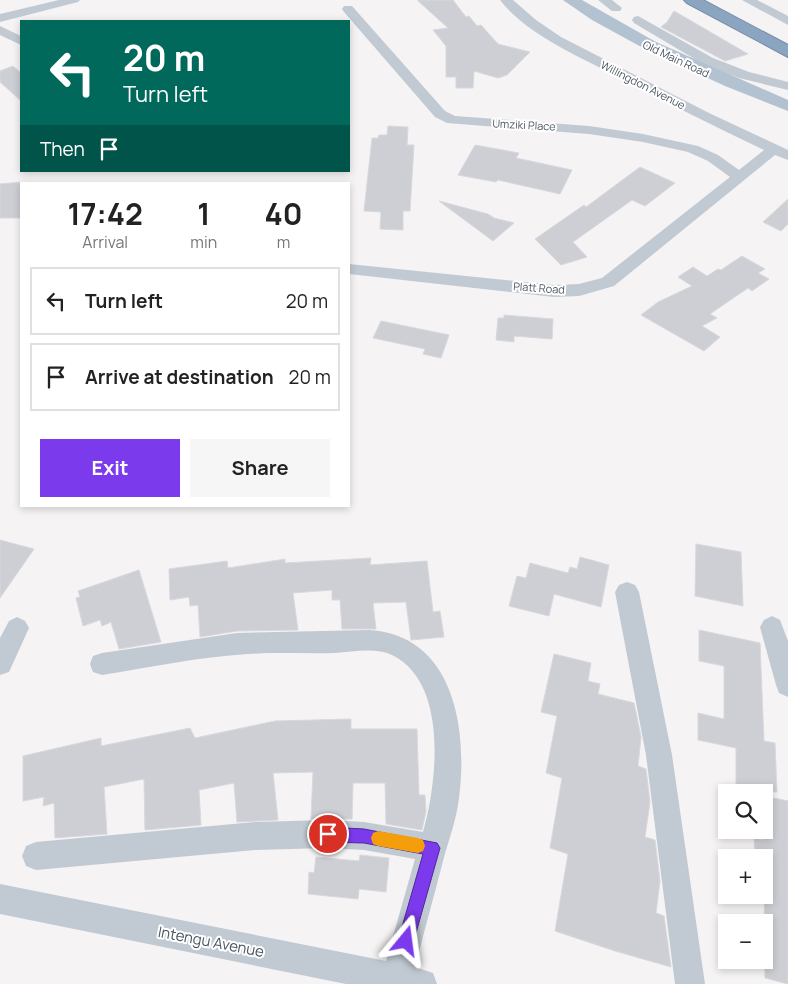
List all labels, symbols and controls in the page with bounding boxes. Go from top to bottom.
text: 20 m [123,34,205,82]
street label: Old Main Road [640,37,712,81]
icon: left [40,40,105,105]
street label: Willingdon Avenue [598,57,688,113]
text: Turn left [123,79,208,109]
street label: Umziki Place [492,115,557,134]
icon: arrive [95,135,123,163]
text: Then [40,136,85,162]
text: 17:42 [67,193,143,234]
text: 1 [197,193,210,234]
text: 40 [265,193,303,234]
text: Arrival [82,231,128,253]
text: min [190,231,217,253]
text: m [277,231,290,253]
street label: Platt Road [513,278,565,297]
icon: left [42,287,70,315]
text: Turn left [85,288,163,314]
text: 20 m [286,288,328,314]
icon: arrive [42,363,70,391]
text: Arrive at destination [85,364,274,390]
text: 20 m [289,364,331,390]
button: Exit [40,439,180,497]
button: Share [190,439,330,497]
map controls [718,784,773,969]
button: search [718,784,773,839]
pin [307,813,349,855]
icon: arrive [314,820,342,848]
button: + [718,849,773,904]
position arrow [379,914,431,966]
button: − [718,914,773,969]
street label: Intengu Avenue [156,921,266,962]

